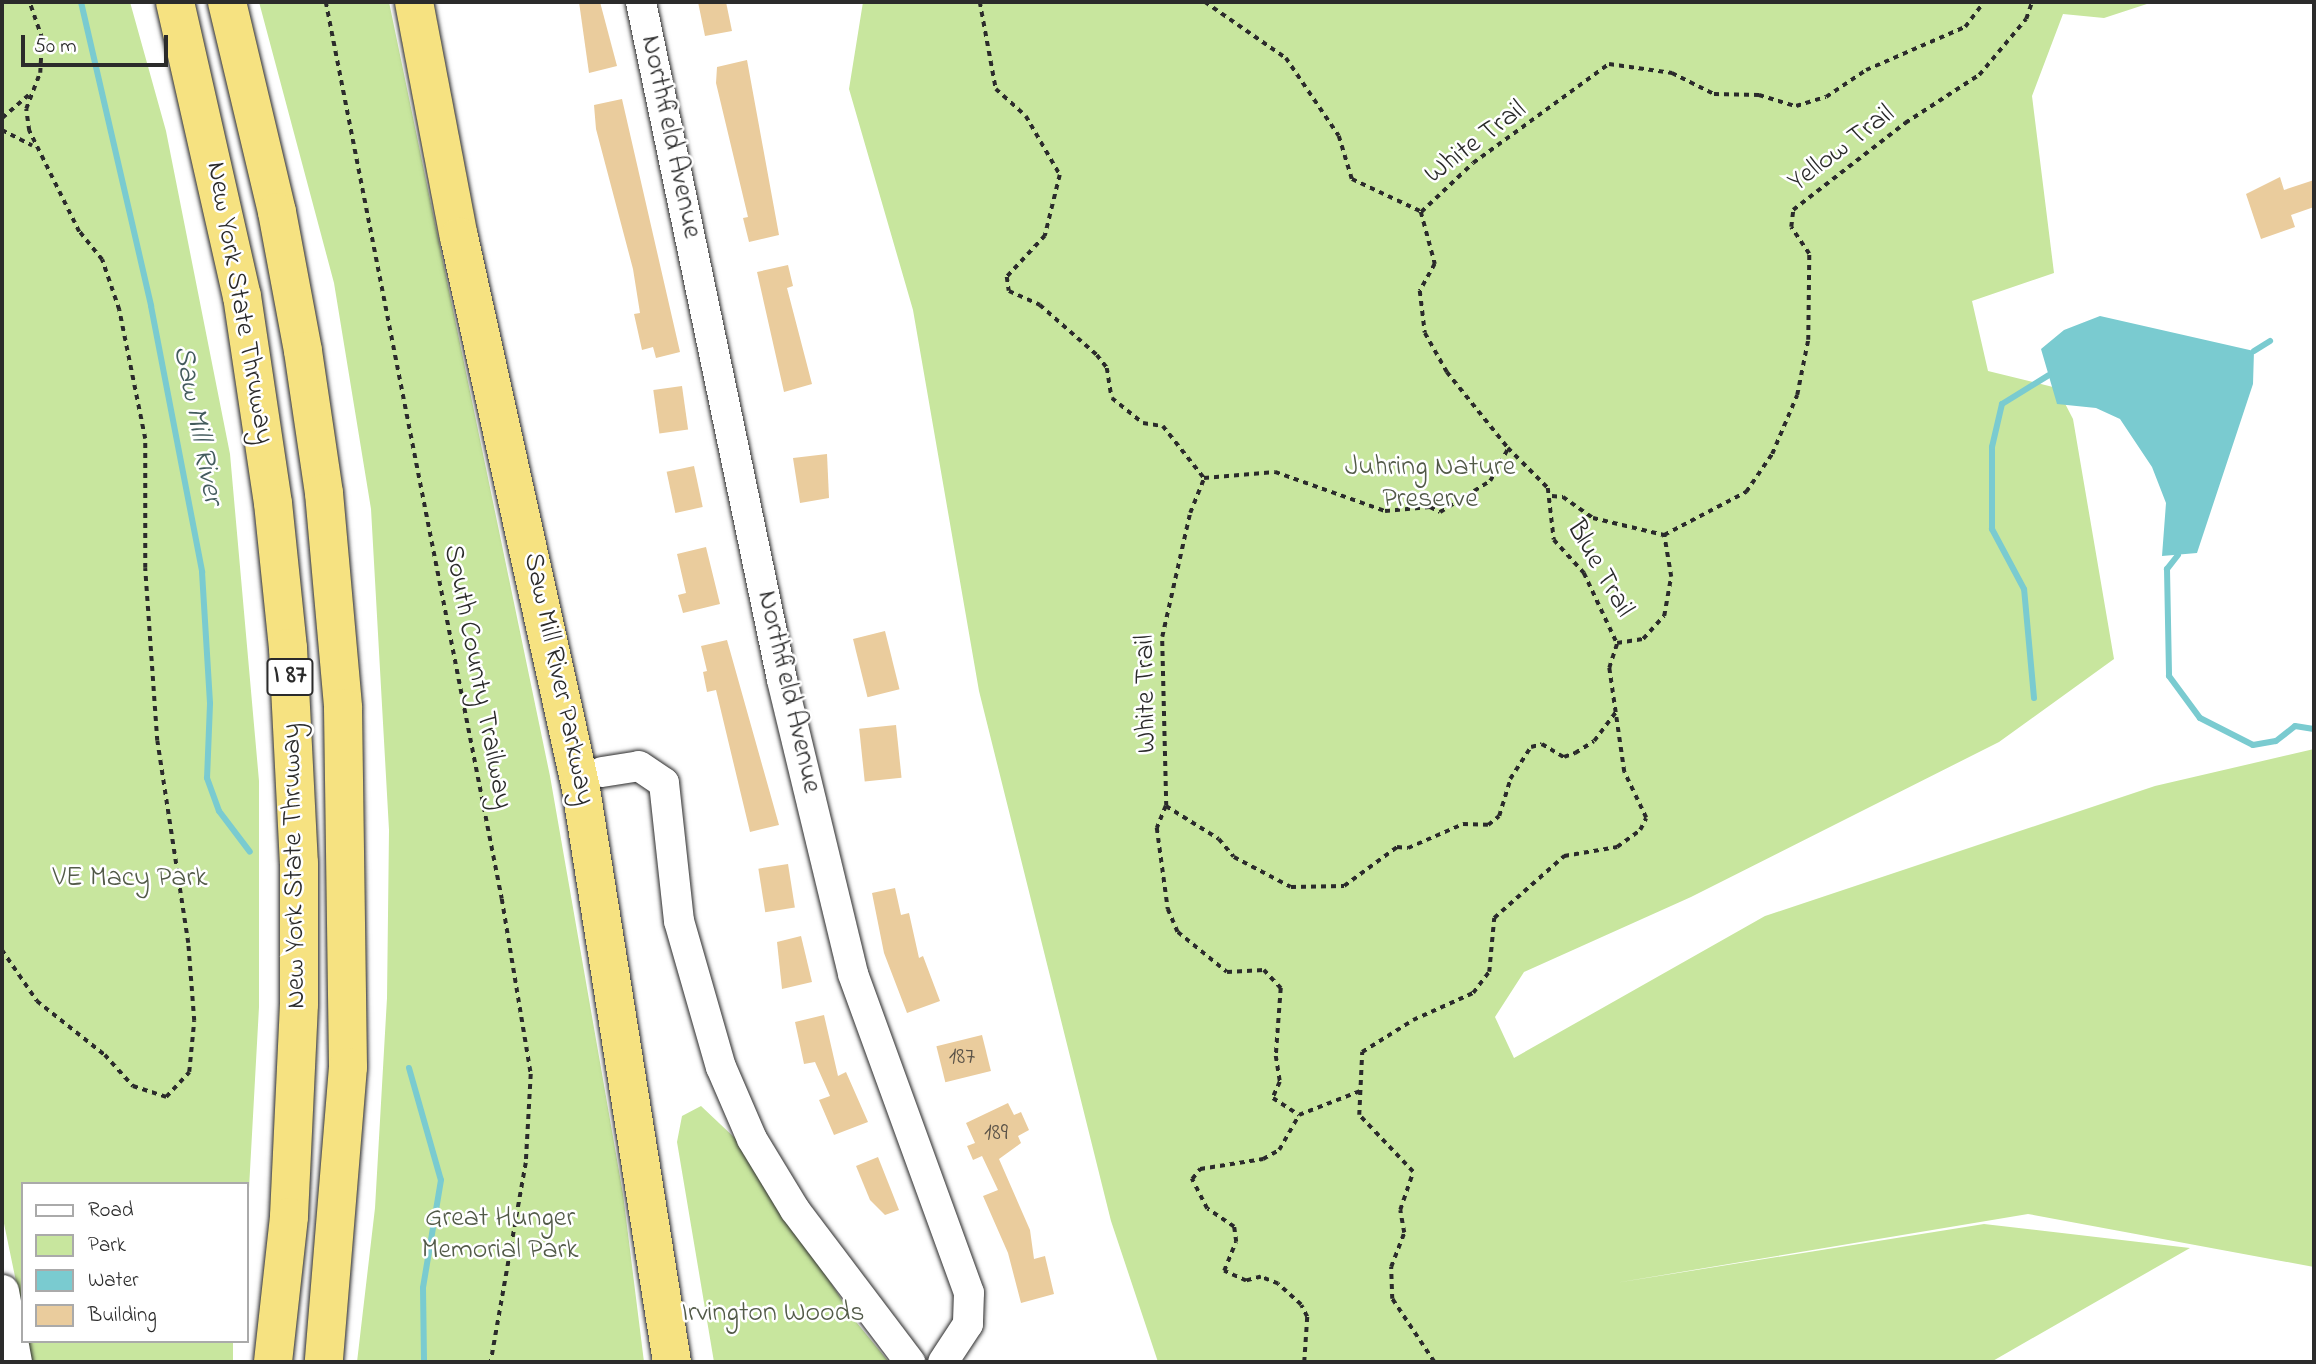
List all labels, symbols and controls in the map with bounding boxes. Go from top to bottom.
scale bar [24,21,172,65]
text: 50 m [34,32,77,62]
street label: Northfield Avenue [632,32,708,242]
street label: White Trail [1419,94,1533,192]
street label: Yellow Trail [1782,98,1902,200]
street label: New York State Thruway [198,159,280,447]
water label: Saw Mill River [164,343,230,507]
park label: Juhring Nature Preserve [1345,451,1515,517]
street label: Blue Trail [1558,514,1640,624]
street label: South County Trailway [435,542,519,812]
street label: Saw Mill River Parkway [515,550,601,808]
street label: Northfield Avenue [748,588,828,796]
street label: White Trail [1129,634,1165,754]
road number: I 87 [266,654,314,699]
street label: New York State Thruway [276,723,314,1009]
park label: VE Macy Park [53,862,207,896]
house number: 187 [949,1044,975,1072]
house number: 189 [984,1120,1008,1148]
legend [21,1182,248,1343]
text: Road [88,1196,134,1226]
park label: Great Hunger Memorial Park [422,1202,578,1268]
text: Park [88,1231,126,1261]
text: Water [88,1266,139,1296]
park label: Irvington Woods [681,1297,865,1331]
text: Building [88,1301,157,1331]

